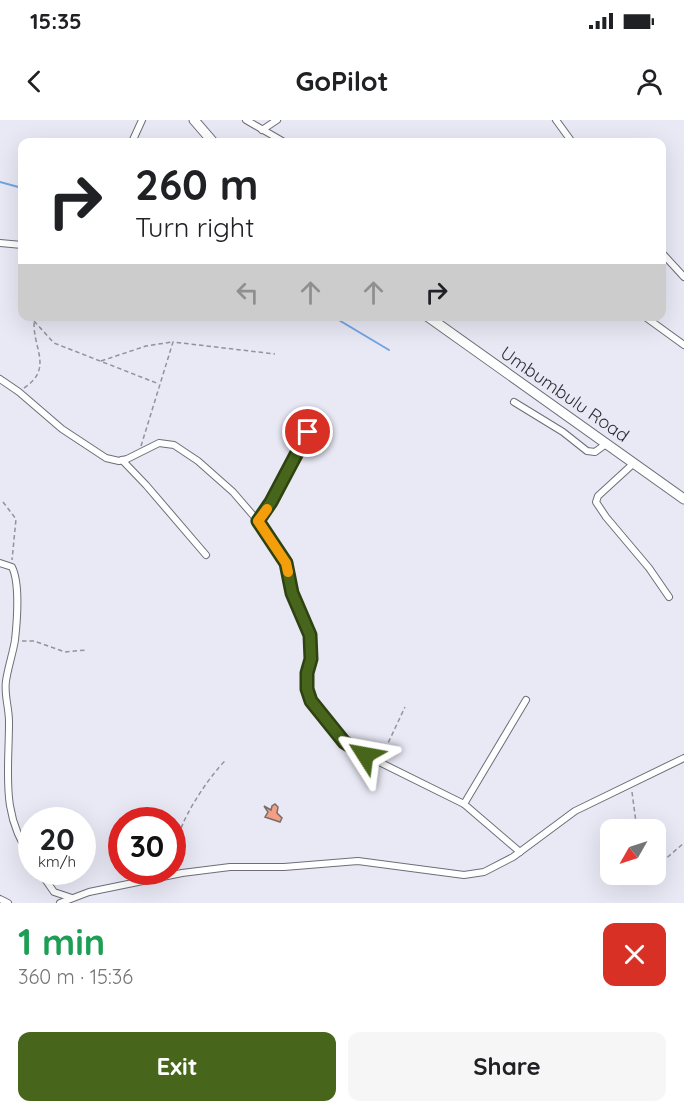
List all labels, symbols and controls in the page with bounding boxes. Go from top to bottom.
text: 15:35 [30,7,82,35]
text: GoPilot [295,64,389,98]
icon: back [18,65,51,98]
icon: person [633,65,666,98]
text: 260 m [135,158,258,211]
icon: right [36,162,114,240]
text: Turn right [135,210,254,244]
icon: left [231,276,264,309]
icon: ahead [294,276,327,309]
icon: ahead [357,276,390,309]
icon: right [420,276,453,309]
street label: Umbumbulu Road [496,341,634,447]
pin [282,406,333,457]
icon: arrive [291,415,324,448]
position arrow [333,723,397,787]
speed limit sign: 30 [108,807,186,885]
north arrow [600,819,666,885]
map controls [600,819,666,885]
text: 20 [39,820,75,858]
text: km/h [38,852,76,871]
text: 1 min [18,919,105,964]
button: close [603,923,666,986]
text: 360 m · 15:36 [18,964,133,989]
button: Exit [18,1032,336,1101]
button: Share [348,1032,666,1101]

